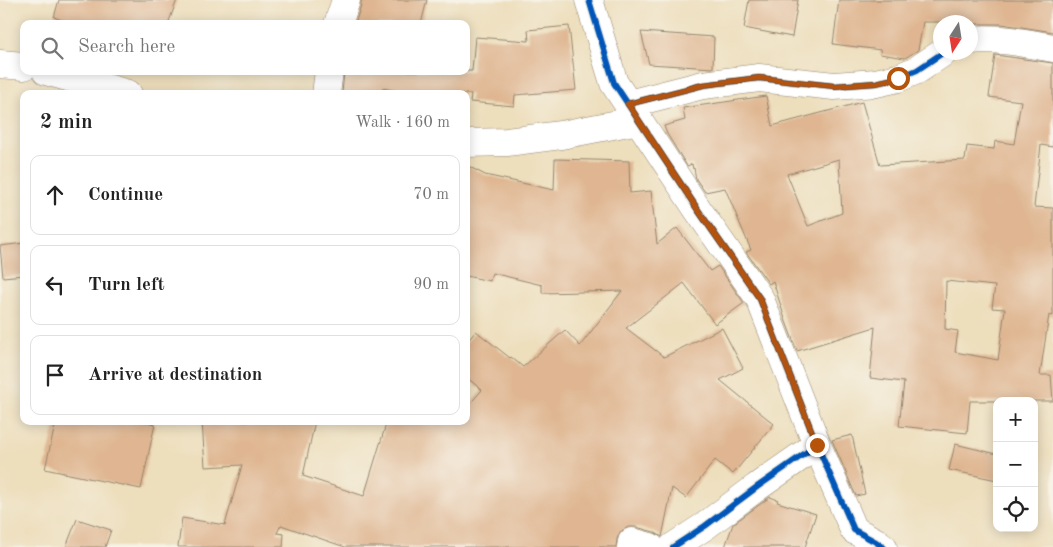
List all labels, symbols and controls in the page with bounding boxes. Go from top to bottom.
north arrow [933,15,978,60]
search box [20,20,470,75]
icon: search [38,34,66,62]
text: Search here [78,38,175,57]
route start [887,67,910,90]
text: 2 min [40,112,93,133]
text: Walk · 160 m [355,115,450,131]
icon: ahead [41,181,69,209]
text: Continue [88,186,163,205]
text: 70 m [413,187,449,203]
icon: left [41,271,69,299]
text: Turn left [88,276,165,295]
text: 90 m [413,277,449,293]
icon: arrive [41,361,69,389]
text: Arrive at destination [88,366,262,385]
map controls [993,397,1038,532]
button: + [993,397,1038,442]
route end [806,434,829,457]
button: − [993,442,1038,487]
button: locate [993,487,1038,532]

